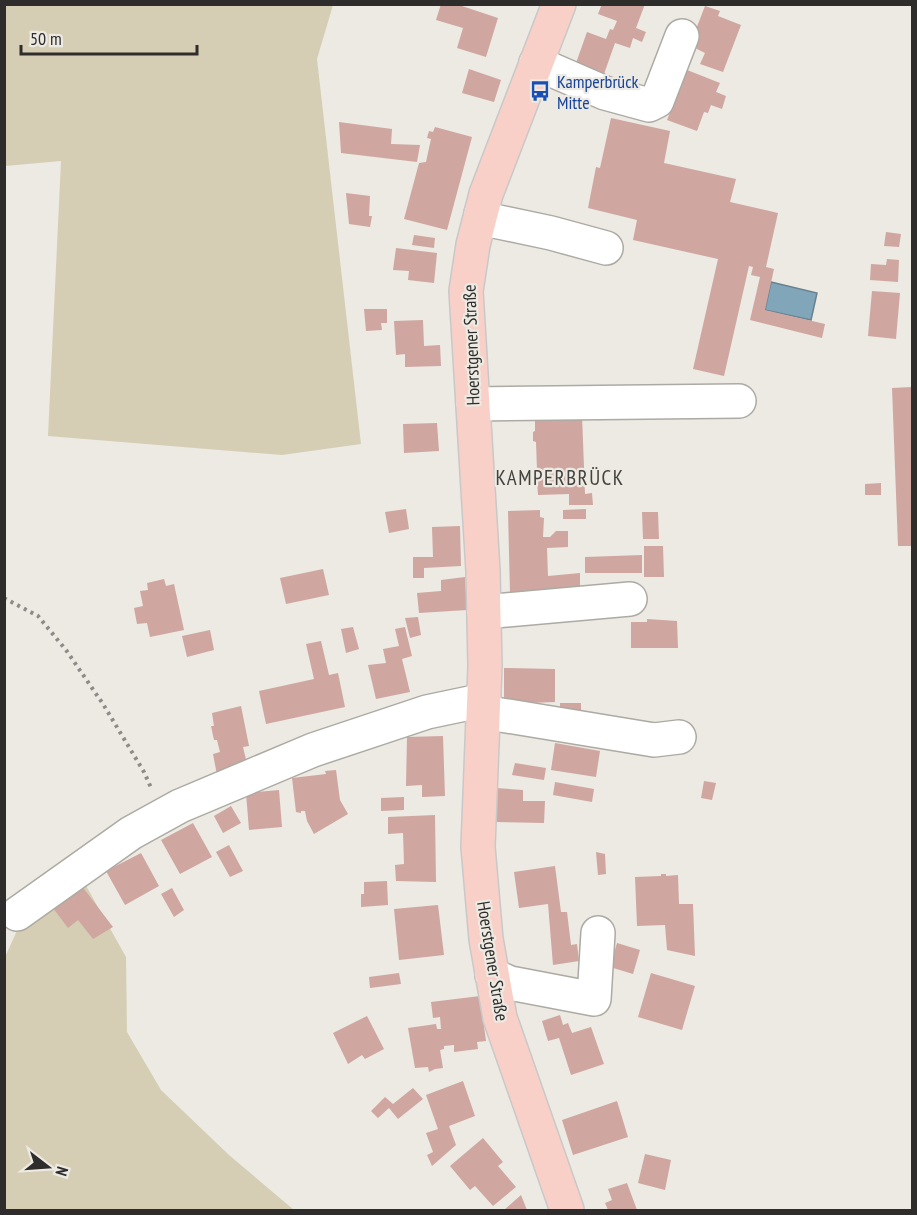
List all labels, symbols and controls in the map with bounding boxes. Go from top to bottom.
scale bar [21,18,196,56]
text: 50 m [30,27,62,50]
place label: Kamperbrück Mitte [557,70,639,114]
bus stop icon: Kamperbrück Mitte [528,79,552,103]
street label: Hoerstgener Straße [457,284,485,406]
district label: KAMPERBRÜCK [495,464,625,491]
street label: Hoerstgener Straße [472,899,514,1023]
north arrow [18,1137,78,1197]
text: N [52,1164,73,1178]

